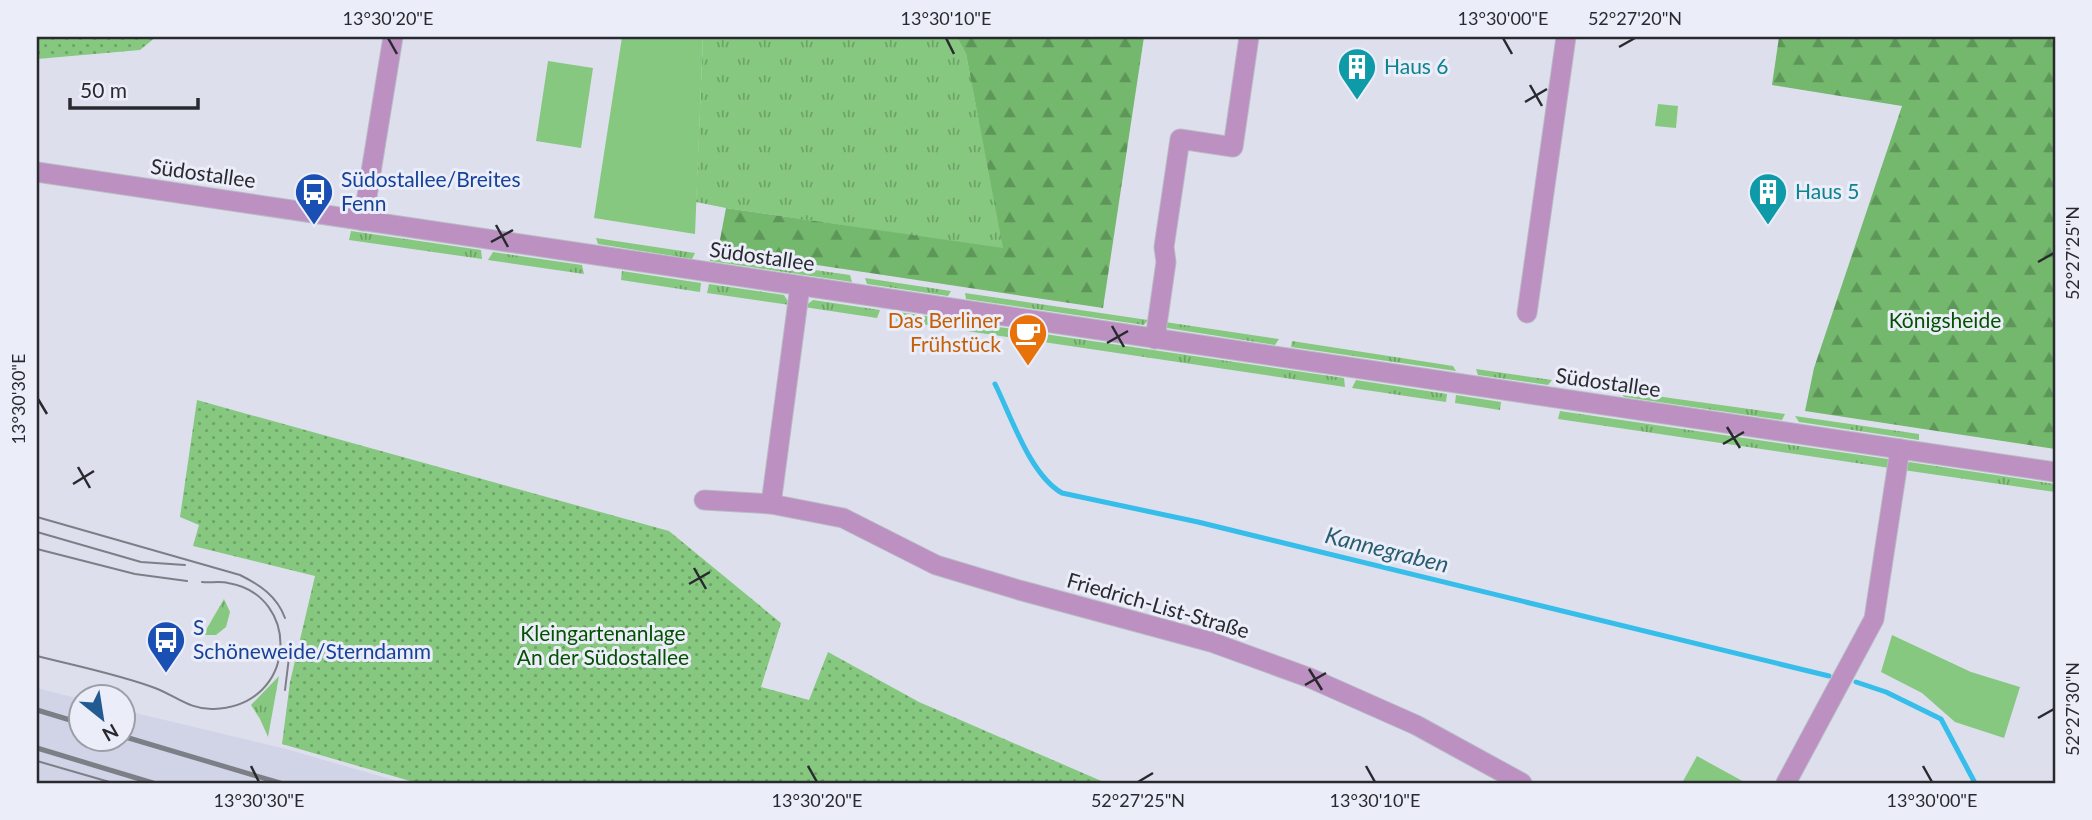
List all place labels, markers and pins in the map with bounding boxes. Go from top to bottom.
building icon: Haus 6 [1336,46,1378,101]
place label: Haus 6 [1384,53,1449,78]
place label: Südostallee/Breites Fenn [341,166,521,215]
bus stop icon: Südostallee/Breites Fenn [293,171,335,226]
building icon: Haus 5 [1747,171,1789,226]
place label: Haus 5 [1795,178,1860,203]
place label: Das Berliner Frühstück [888,307,1001,356]
cafe icon: Das Berliner Frühstück [1007,312,1049,367]
place label: S Schöneweide/Sterndamm [193,614,431,663]
bus stop icon: S Schöneweide/Sterndamm [145,619,187,674]

